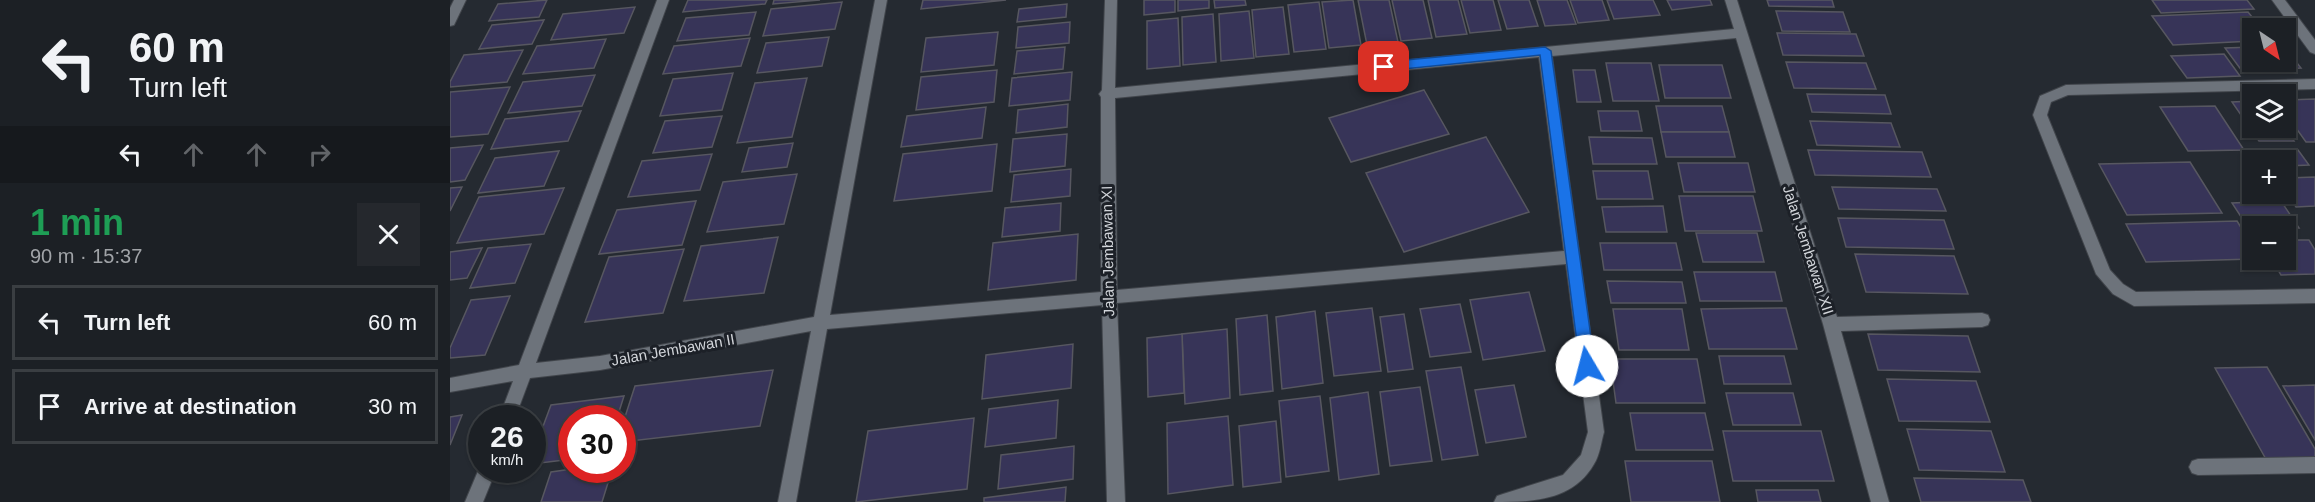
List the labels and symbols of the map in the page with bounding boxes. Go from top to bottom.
north arrow [2242,18,2296,72]
pin [1358,41,1409,92]
street label: Jalan Jembawan XII [1780,183,1837,317]
street label: Jalan Jembawan XI [1098,185,1117,317]
street label: Jalan Jembawan II [610,330,736,369]
position arrow [1555,334,1619,398]
speed limit sign: 30 [558,405,636,483]

